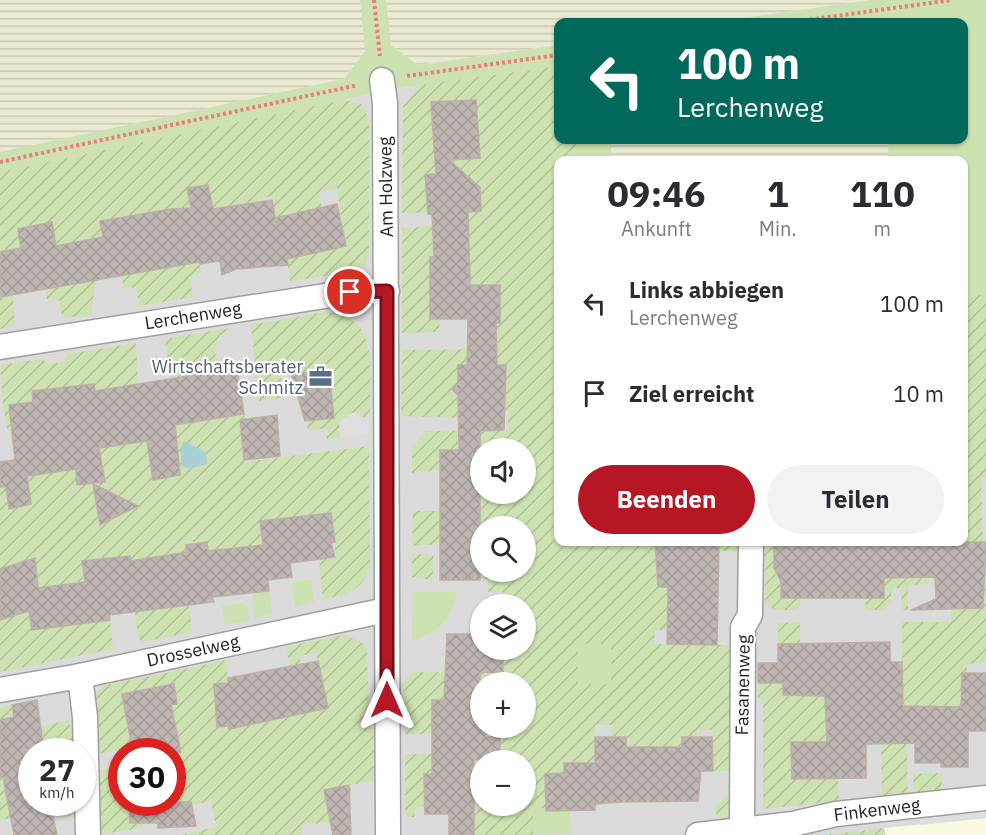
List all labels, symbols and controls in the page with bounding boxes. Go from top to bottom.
text: 100 m [677,36,800,91]
icon: left [578,42,656,120]
text: Lerchenweg [677,89,823,124]
street label: Am Holzweg [373,136,398,238]
text: 09:46 [607,170,705,217]
text: 1 [767,170,789,217]
text: 110 [850,170,915,217]
text: Ankunft [621,215,692,242]
text: Min. [759,215,797,242]
text: m [874,215,891,242]
pin [324,266,375,317]
icon: arrive [333,275,366,308]
text: Links abbiegen [629,275,784,304]
icon: left [578,287,611,320]
text: 100 m [880,289,944,318]
street label: Lerchenweg [143,296,243,335]
text: Lerchenweg [629,304,738,331]
place label: Wirtschaftsberater Schmitz [152,355,303,399]
office icon: Wirtschaftsberater Schmitz [308,364,334,390]
icon: arrive [578,377,611,410]
text: Ziel erreicht [629,379,754,408]
text: 10 m [893,379,944,408]
map controls [470,438,536,816]
button: sound [470,438,536,504]
button: Beenden [578,465,755,534]
button: Teilen [767,465,944,534]
button: search [470,516,536,582]
button: layers [470,594,536,660]
street label: Drosselweg [145,629,242,672]
street label: Fasanenweg [730,634,755,736]
position arrow [355,668,419,732]
button: + [470,672,536,738]
speed limit sign: 30 [108,738,186,816]
text: 27 [39,750,75,789]
button: − [470,750,536,816]
text: km/h [39,783,75,802]
street label: Finkenweg [832,793,922,826]

